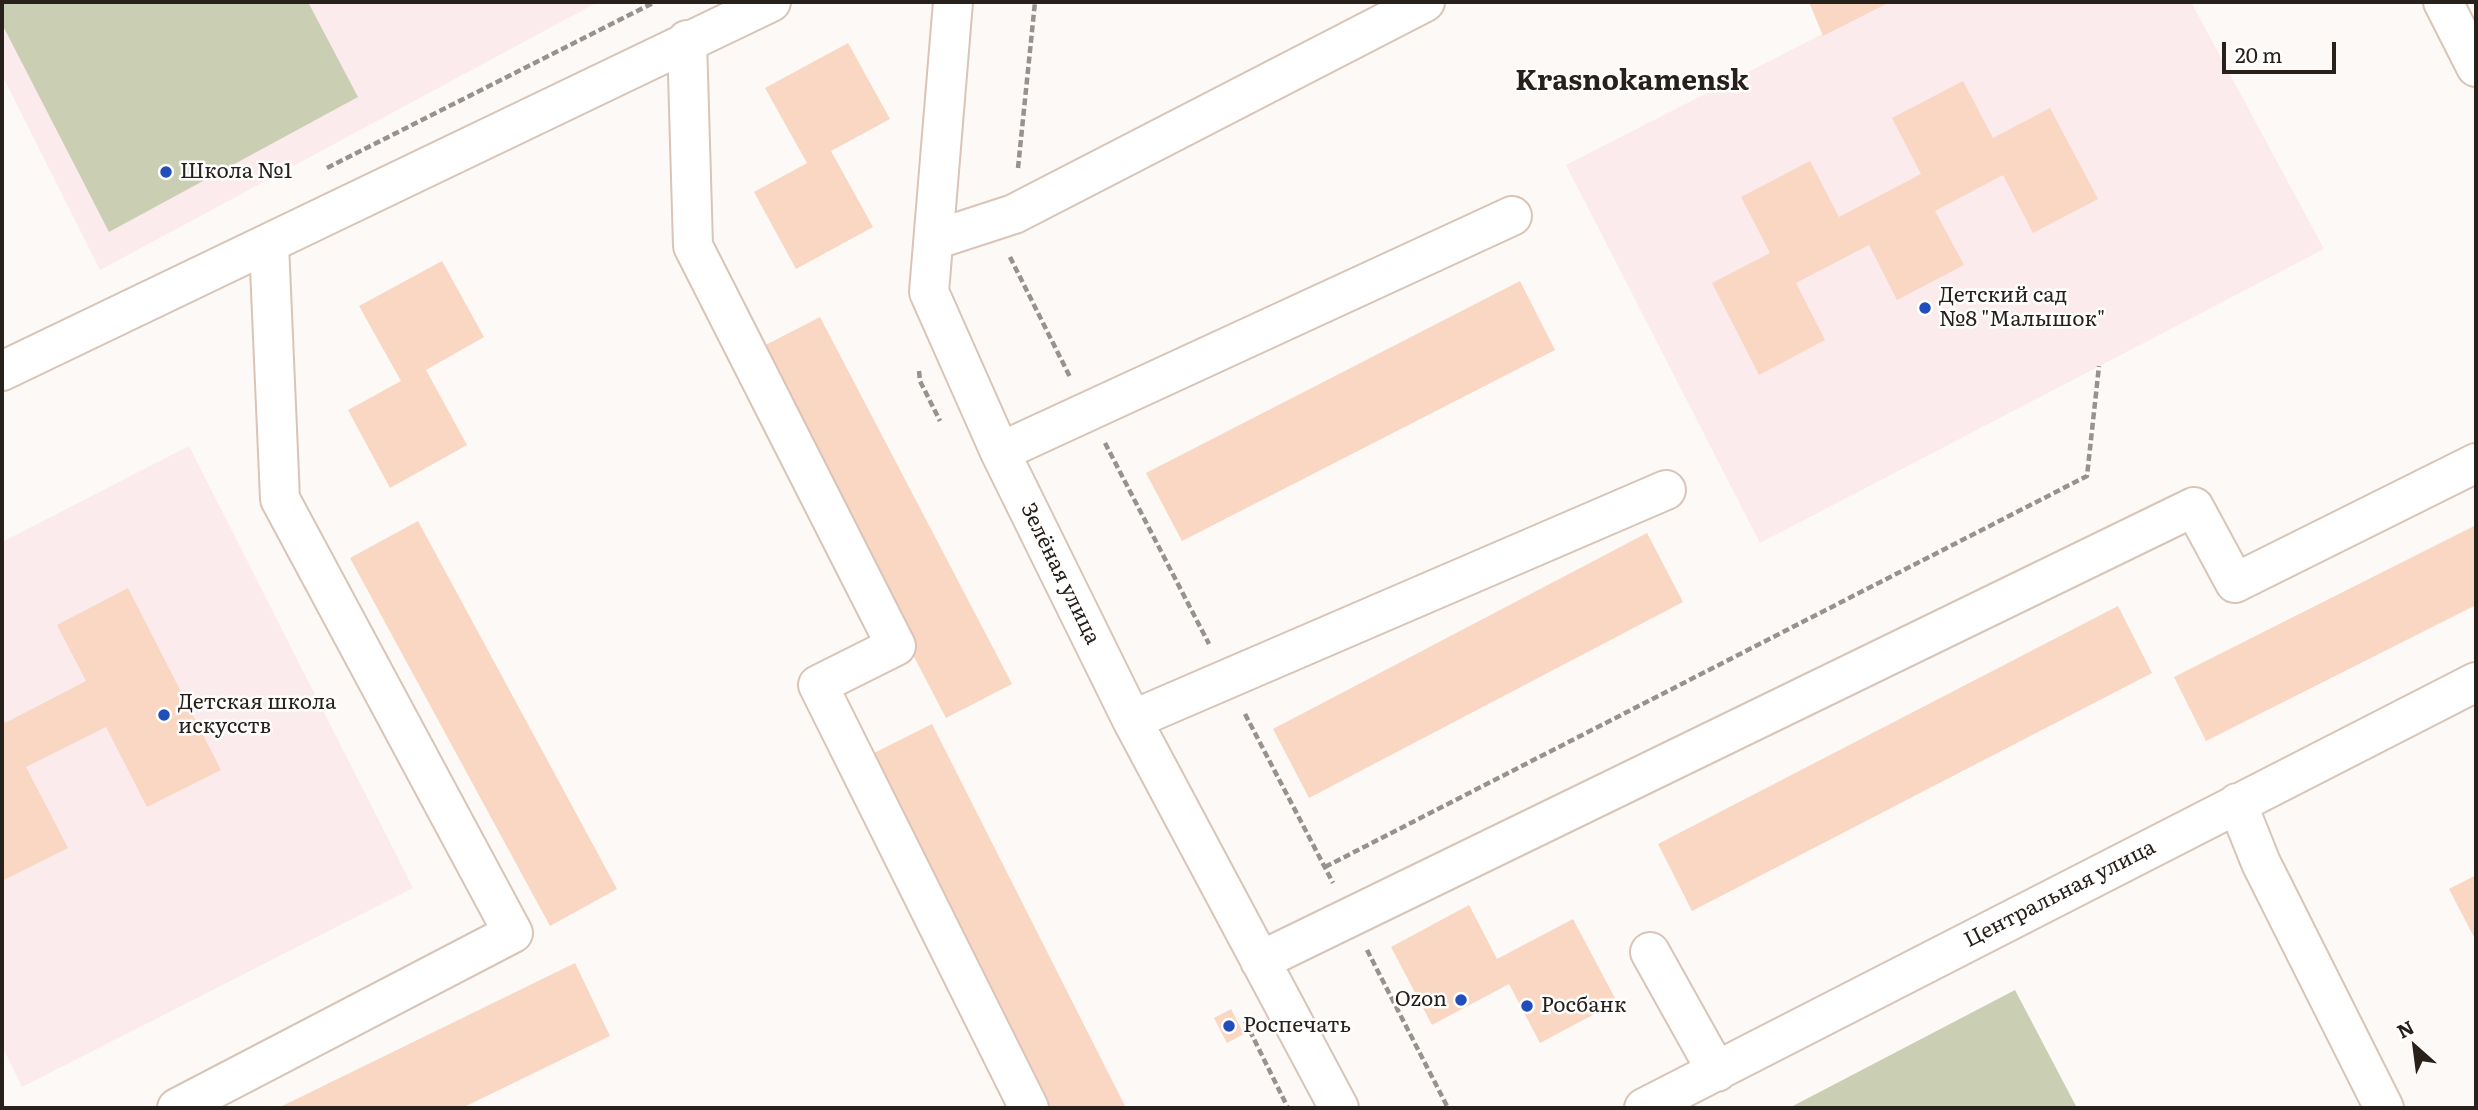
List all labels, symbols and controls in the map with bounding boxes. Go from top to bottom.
scale bar [2226,28,2340,72]
text: 20 m [2235,38,2282,69]
district label: Krasnokamensk [1515,65,1749,99]
place label: Школа №1 [180,159,292,185]
marker: Школа №1 [158,164,174,180]
place label: Детский сад №8 "Малышок" [1939,283,2105,333]
marker: Детский сад №8 "Малышок" [1917,300,1933,316]
street label: Зелёная улица [1015,499,1105,649]
place label: Детская школа искусств [178,690,336,740]
marker: Детская школа искусств [156,707,172,723]
street label: Центральная улица [1960,835,2160,953]
place label: Ozon [1395,987,1447,1013]
marker: Ozon [1453,992,1469,1008]
place label: Росбанк [1541,993,1626,1019]
marker: Росбанк [1519,998,1535,1014]
north arrow [2380,1012,2450,1082]
text: N [2392,1012,2419,1045]
place label: Роспечать [1243,1013,1351,1039]
marker: Роспечать [1221,1018,1237,1034]

